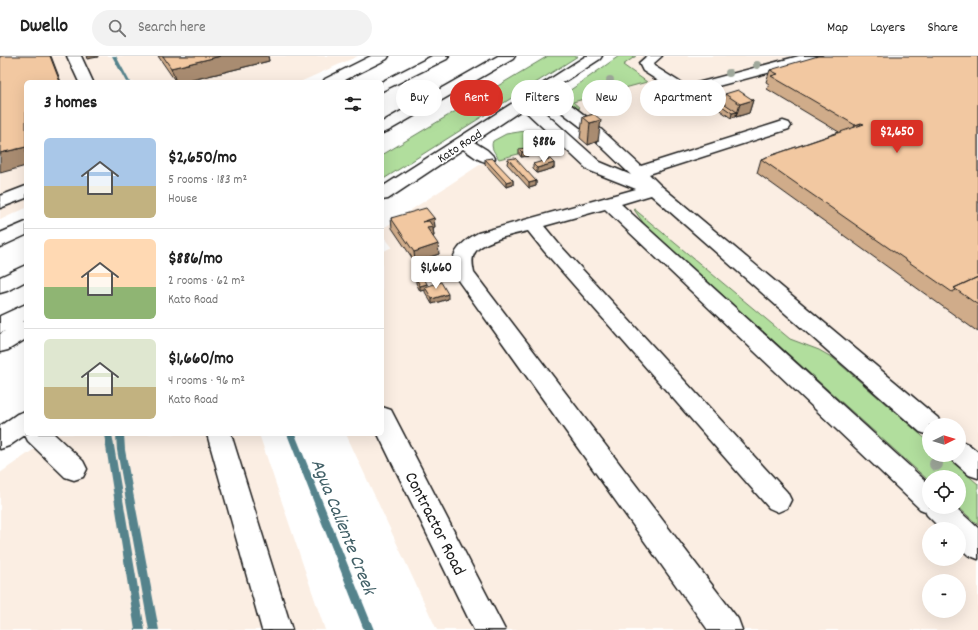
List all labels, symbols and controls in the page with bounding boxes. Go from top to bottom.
search box [92,10,372,46]
text: Dwello [20,14,68,41]
icon: search [106,17,128,39]
text: Search here [138,17,206,39]
text: Map [827,18,848,38]
text: Layers [870,18,905,38]
text: Share [927,18,958,38]
chip: Buy [396,80,442,116]
chip: Rent [450,80,503,116]
chip: Filters [511,80,574,116]
chip: New [582,80,632,116]
chip: Apartment [640,80,726,116]
text: 3 homes [44,92,97,116]
icon: filters [342,93,364,115]
pin: $2,650 [864,120,930,154]
text: $2,650 [880,123,914,142]
street label: Kato Road [434,126,486,169]
pin: $886 [520,130,568,164]
text: $886 [532,133,556,152]
text: $2,650/mo [168,147,237,171]
icon: home [76,154,124,202]
text: 5 rooms · 183 m² [168,171,247,190]
text: House [168,190,197,209]
text: $886/mo [168,248,223,272]
icon: home [76,255,124,303]
pin: $1,660 [403,256,469,290]
text: $1,660 [420,259,452,278]
text: 2 rooms · 62 m² [168,272,245,291]
text: Kato Road [168,291,218,310]
text: $1,660/mo [168,348,234,372]
icon: home [76,355,124,403]
text: 4 rooms · 96 m² [168,372,245,391]
text: Kato Road [168,391,218,410]
north arrow [922,418,966,462]
map controls [922,418,966,618]
water label: Agua Caliente Creek [302,455,382,601]
street label: Contractor Road [397,468,471,580]
button: locate [922,470,966,514]
button: + [922,522,966,566]
button: − [922,574,966,618]

